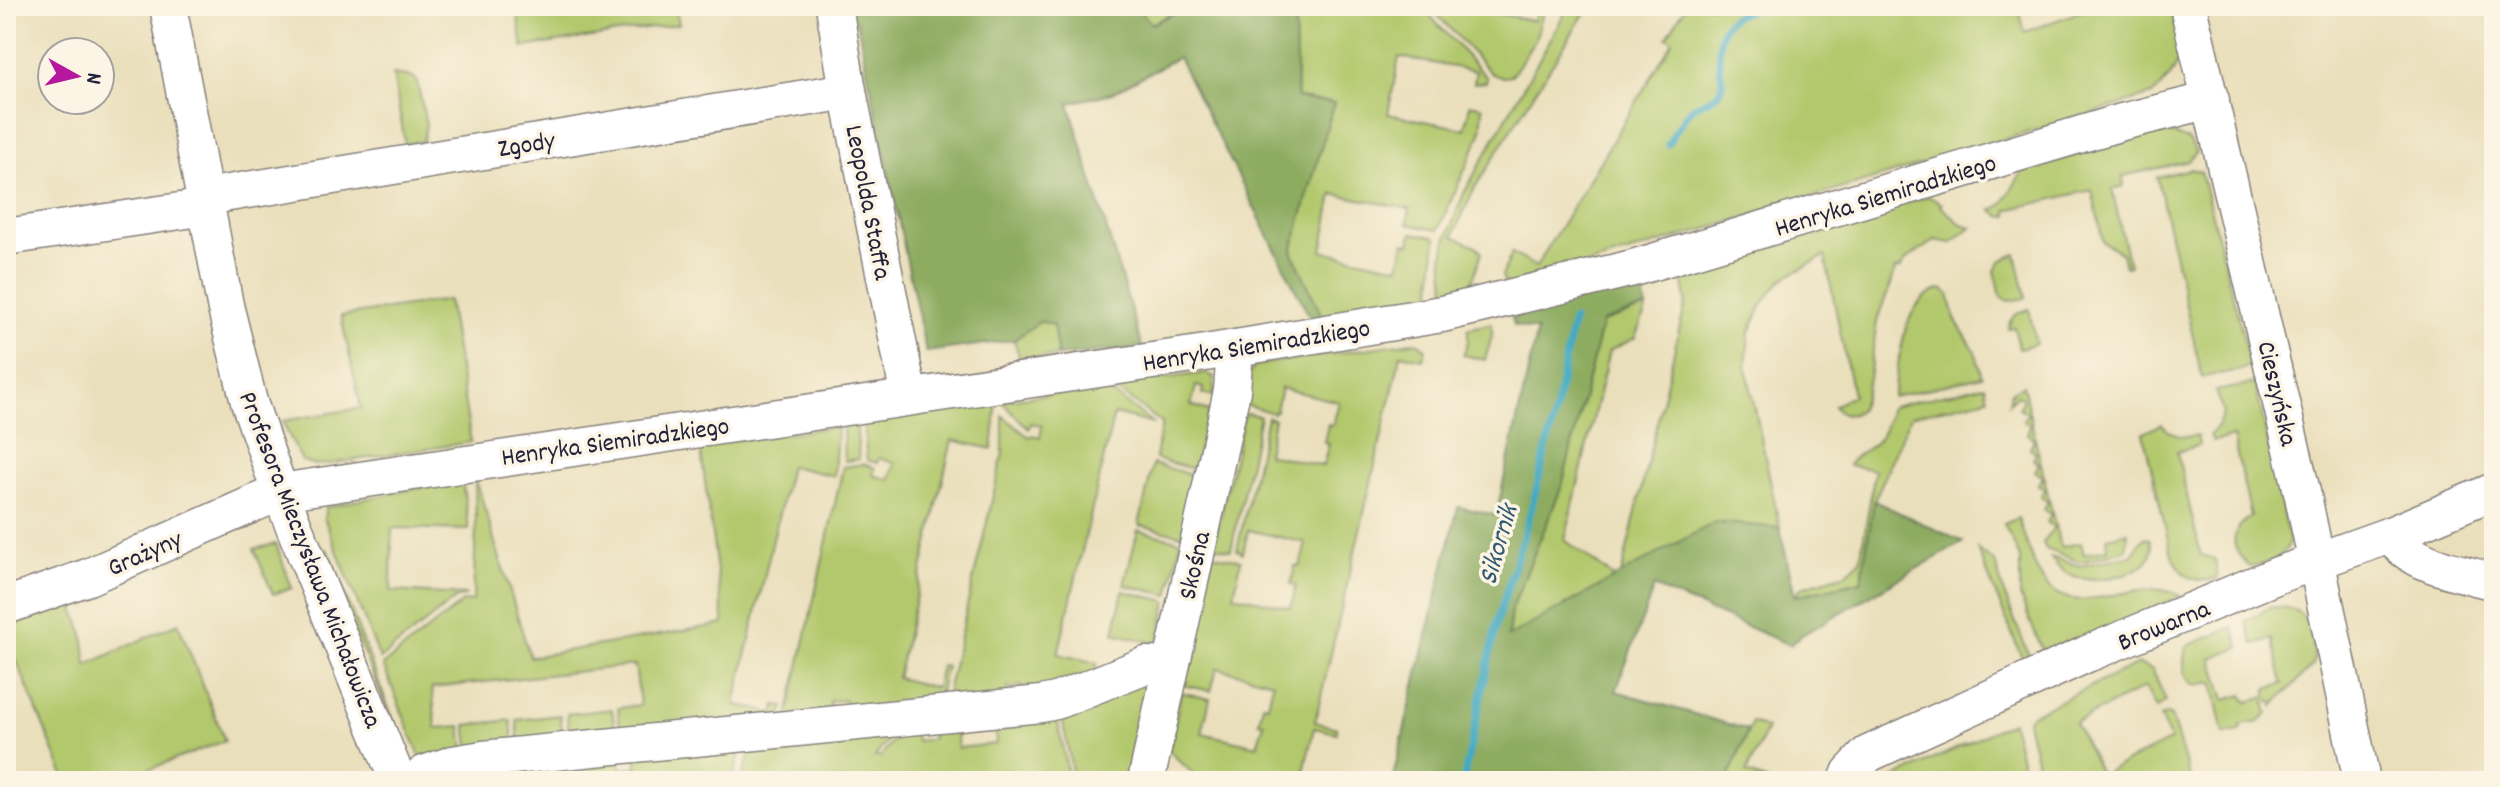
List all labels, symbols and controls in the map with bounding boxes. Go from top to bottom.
north arrow [36,36,116,116]
text: N [76,71,108,86]
street label: Leopolda Staffa [833,122,900,284]
street label: Zgody [495,124,558,169]
street label: Henryka Siemiradzkiego [1771,146,2001,249]
street label: Henryka Siemiradzkiego [1140,311,1373,384]
street label: Cieszyńska [2246,338,2306,450]
street label: Profesora Mieczysława Michałowicza [227,387,390,735]
street label: Henryka Siemiradzkiego [499,409,732,478]
water label: Sikornik [1470,498,1532,590]
street label: Grażyny [102,522,189,588]
street label: Skośna [1171,527,1222,604]
street label: Browarna [2113,592,2217,662]

